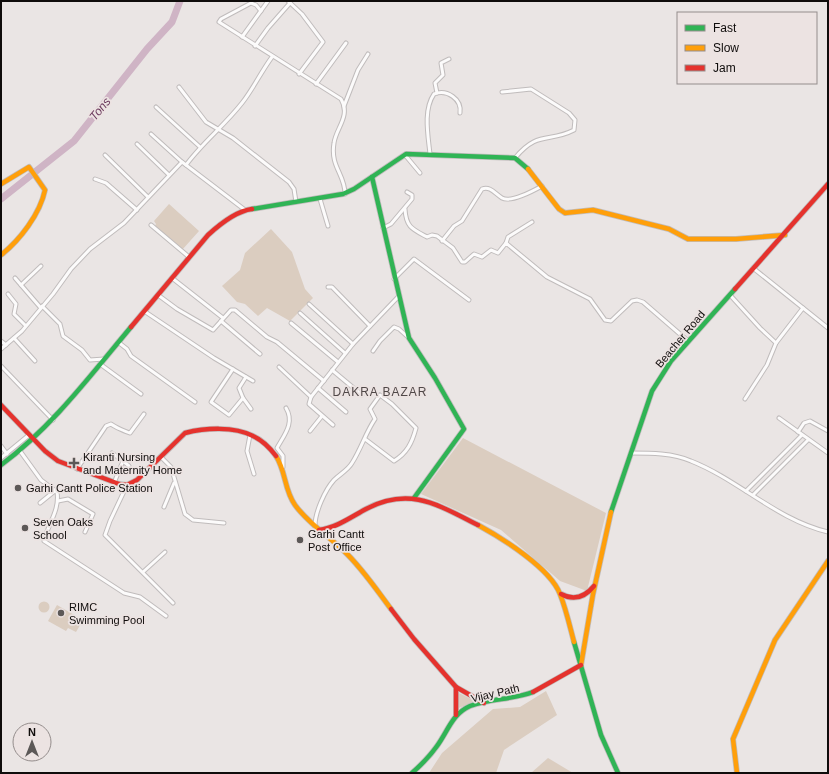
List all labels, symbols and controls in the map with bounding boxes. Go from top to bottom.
legend [677,12,817,84]
text: Fast [713,21,737,35]
text: Slow [713,41,739,55]
text: Jam [713,61,736,75]
water label: Tons [87,95,113,123]
street label: Beacher Road [653,308,707,370]
district label: DAKRA BAZAR [332,385,428,399]
place label: Kiranti Nursing and Maternity Home [83,451,182,476]
marker: Kiranti Nursing and Maternity Home [68,457,80,469]
place label: Garhi Cantt Police Station [26,482,153,494]
marker: Garhi Cantt Police Station [13,483,23,493]
place label: Seven Oaks School [33,516,93,541]
marker: Seven Oaks School [20,523,30,533]
place label: Garhi Cantt Post Office [308,528,364,553]
marker: Garhi Cantt Post Office [295,535,305,545]
place label: RIMC Swimming Pool [69,601,145,626]
marker: RIMC Swimming Pool [56,608,66,618]
street label: Vijay Path [470,682,520,704]
north arrow [12,722,52,762]
text: N [28,726,36,738]

